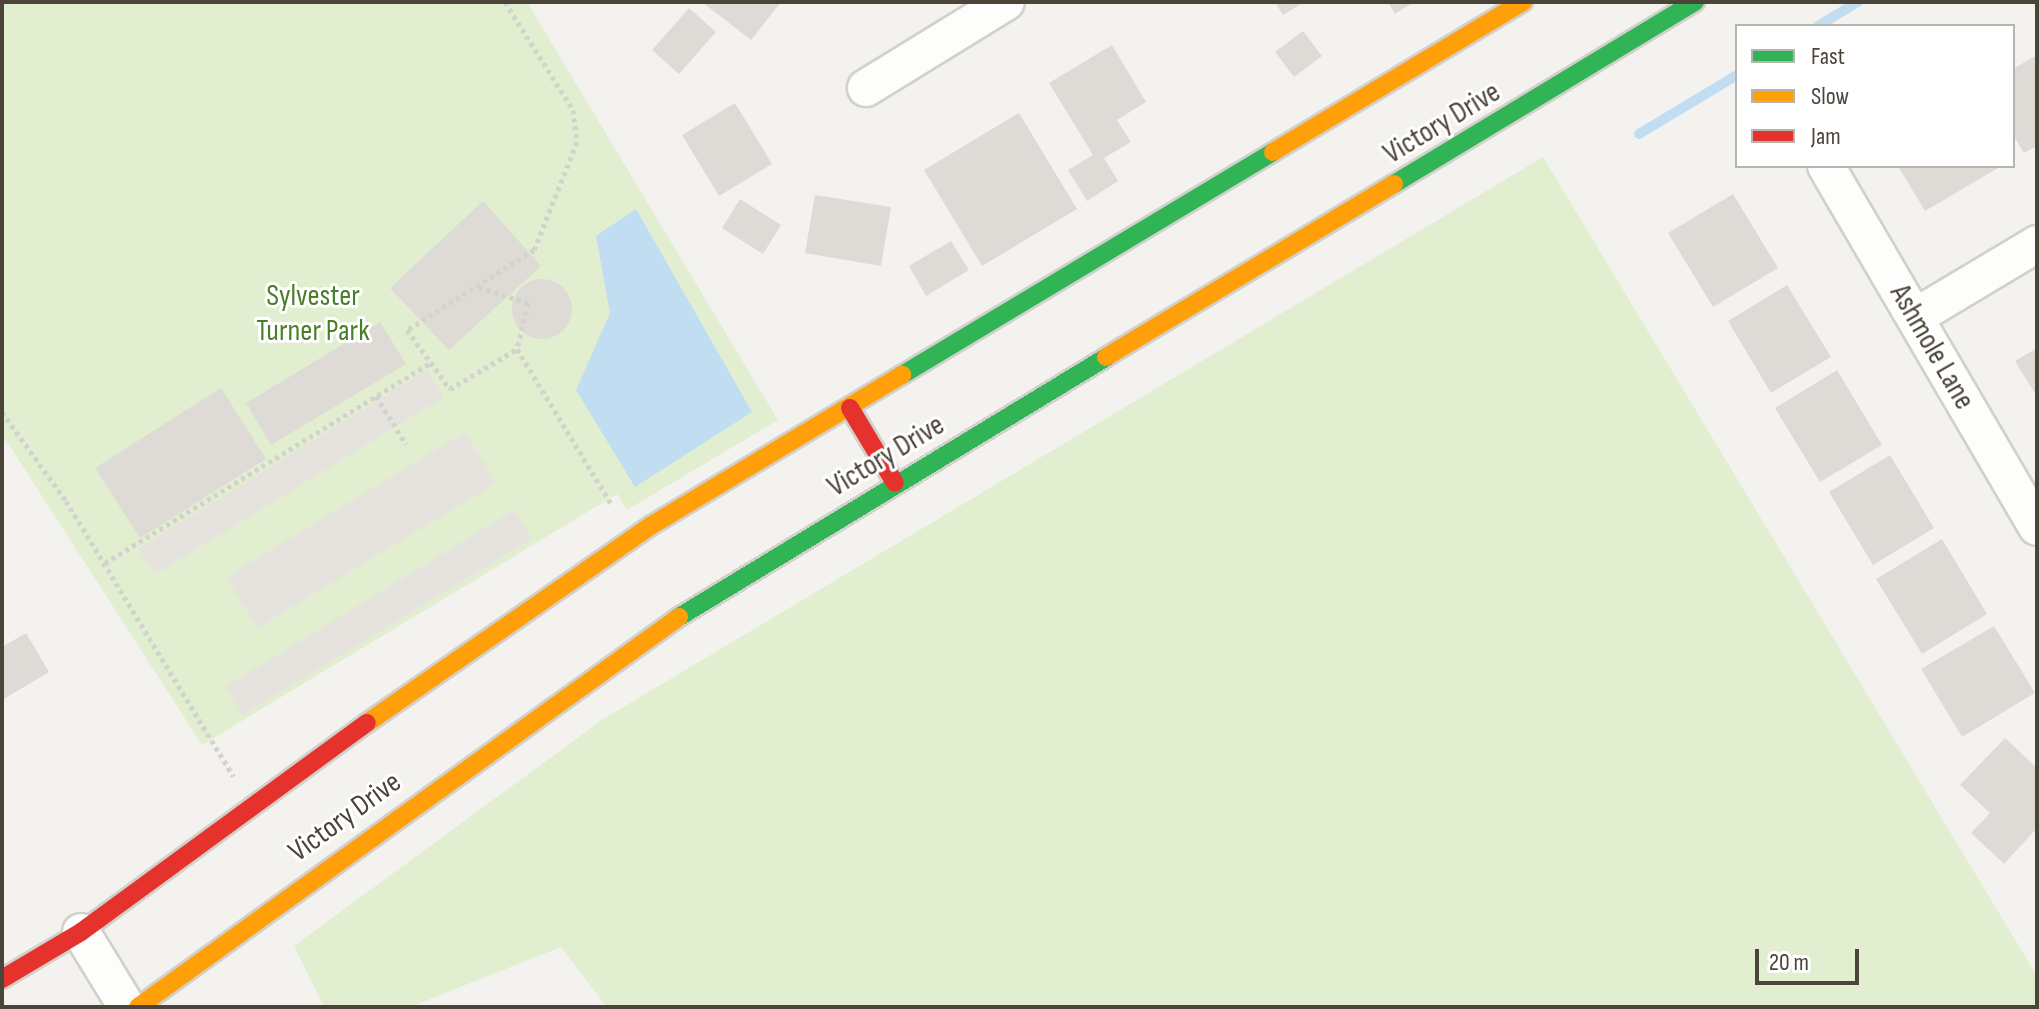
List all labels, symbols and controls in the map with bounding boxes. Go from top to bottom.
legend [1735,24,2015,168]
text: Fast [1811,42,1845,71]
street label: Victory Drive [1377,74,1507,172]
text: Slow [1811,82,1849,111]
text: Jam [1811,122,1841,151]
park label: Sylvester Turner Park [256,278,370,348]
street label: Ashmole Lane [1882,278,1982,416]
street label: Victory Drive [821,407,951,505]
street label: Victory Drive [282,764,408,870]
scale bar [1759,933,1863,983]
text: 20 m [1769,948,1809,977]

